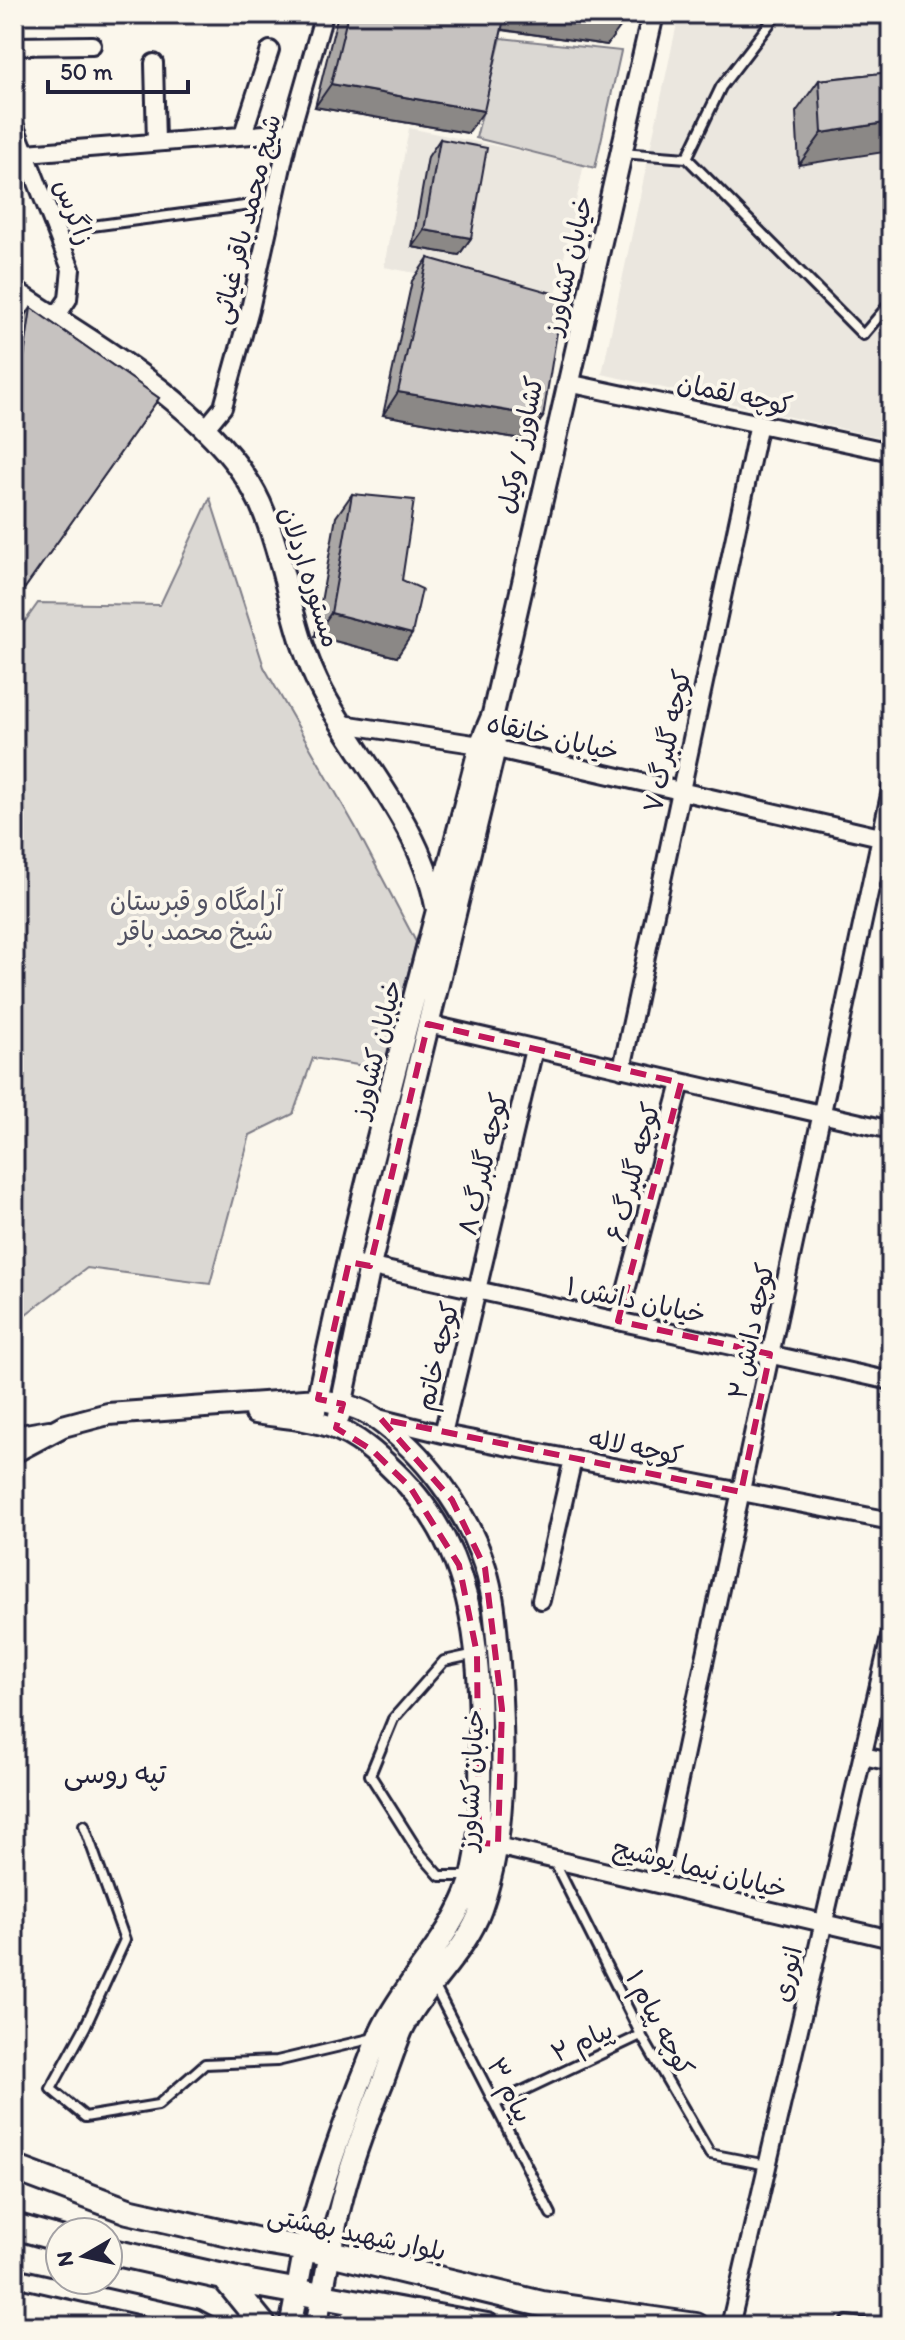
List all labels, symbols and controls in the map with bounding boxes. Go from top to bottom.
scale bar [48,44,188,94]
text: 50 m [60,57,113,86]
street label: شیخ محمد باقر غیاثی [204,111,289,328]
street label: زاگرس [47,175,101,249]
street label: خیابان کشاورز [536,192,600,340]
street label: کوچه لقمان [674,366,796,422]
street label: کشاورز / وکیل [490,373,550,517]
street label: مستوره اردلان [272,503,348,651]
street label: کوچه گلبرگ ۷ [636,666,698,816]
street label: خیابان خانقاه [484,706,622,768]
park label: آرامگاه و قبرستان شیخ محمد باقر [110,885,284,949]
street label: خیابان کشاورز [343,976,409,1124]
street label: کوچه گلبرگ ۸ [451,1089,515,1239]
street label: کوچه گلبرگ ۶ [599,1099,667,1245]
street label: کوچه دانش ۲ [721,1260,781,1402]
street label: خیابان دانش ۱ [563,1270,709,1330]
street label: کوچه خاتم [408,1298,470,1415]
street label: کوچه لاله [586,1422,686,1472]
street label: خیابان کشاورز [451,1708,491,1854]
district label: تپه روسی [64,1756,167,1792]
street label: خیابان نیما یوشیج [609,1831,790,1907]
street label: انوری [765,1943,809,2005]
street label: کوچه پیام ۱ [615,1965,701,2083]
street label: پیام ۲ [546,2013,620,2073]
street label: پیام ۳ [477,2052,540,2130]
street label: بلوار شهید بهشتی [265,2198,449,2269]
north arrow [44,2216,124,2296]
text: N [50,2250,79,2269]

